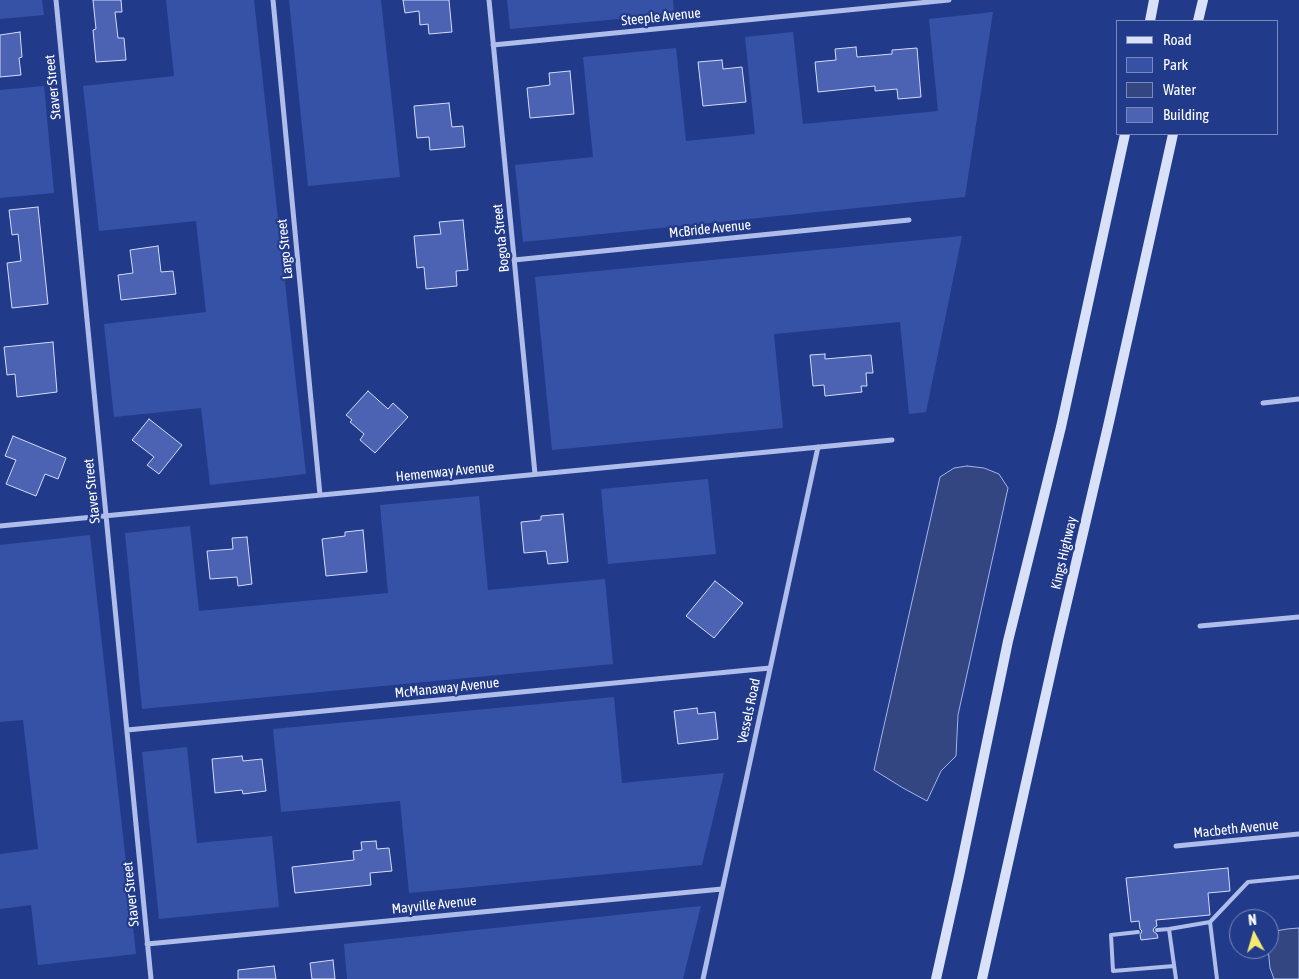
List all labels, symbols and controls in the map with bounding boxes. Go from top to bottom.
street label: Steeple Avenue [621,4,701,30]
legend [1116,20,1279,135]
text: Road [1163,31,1192,48]
street label: Staver Street [41,54,65,120]
text: Park [1163,56,1188,73]
text: Water [1163,81,1196,98]
text: Building [1163,106,1209,123]
street label: Bogota Street [489,203,513,273]
street label: McBride Avenue [668,216,752,242]
street label: Largo Street [273,218,297,280]
street label: Staver Street [80,458,104,524]
street label: Hemenway Avenue [395,458,495,486]
street label: Kings Highway [1047,515,1081,591]
street label: McManaway Avenue [394,674,500,702]
street label: Vessels Road [734,677,764,745]
street label: Macbeth Avenue [1193,816,1279,842]
street label: Staver Street [119,861,143,927]
street label: Mayville Avenue [391,892,477,918]
north arrow [1229,909,1279,959]
text: N [1248,912,1257,928]

